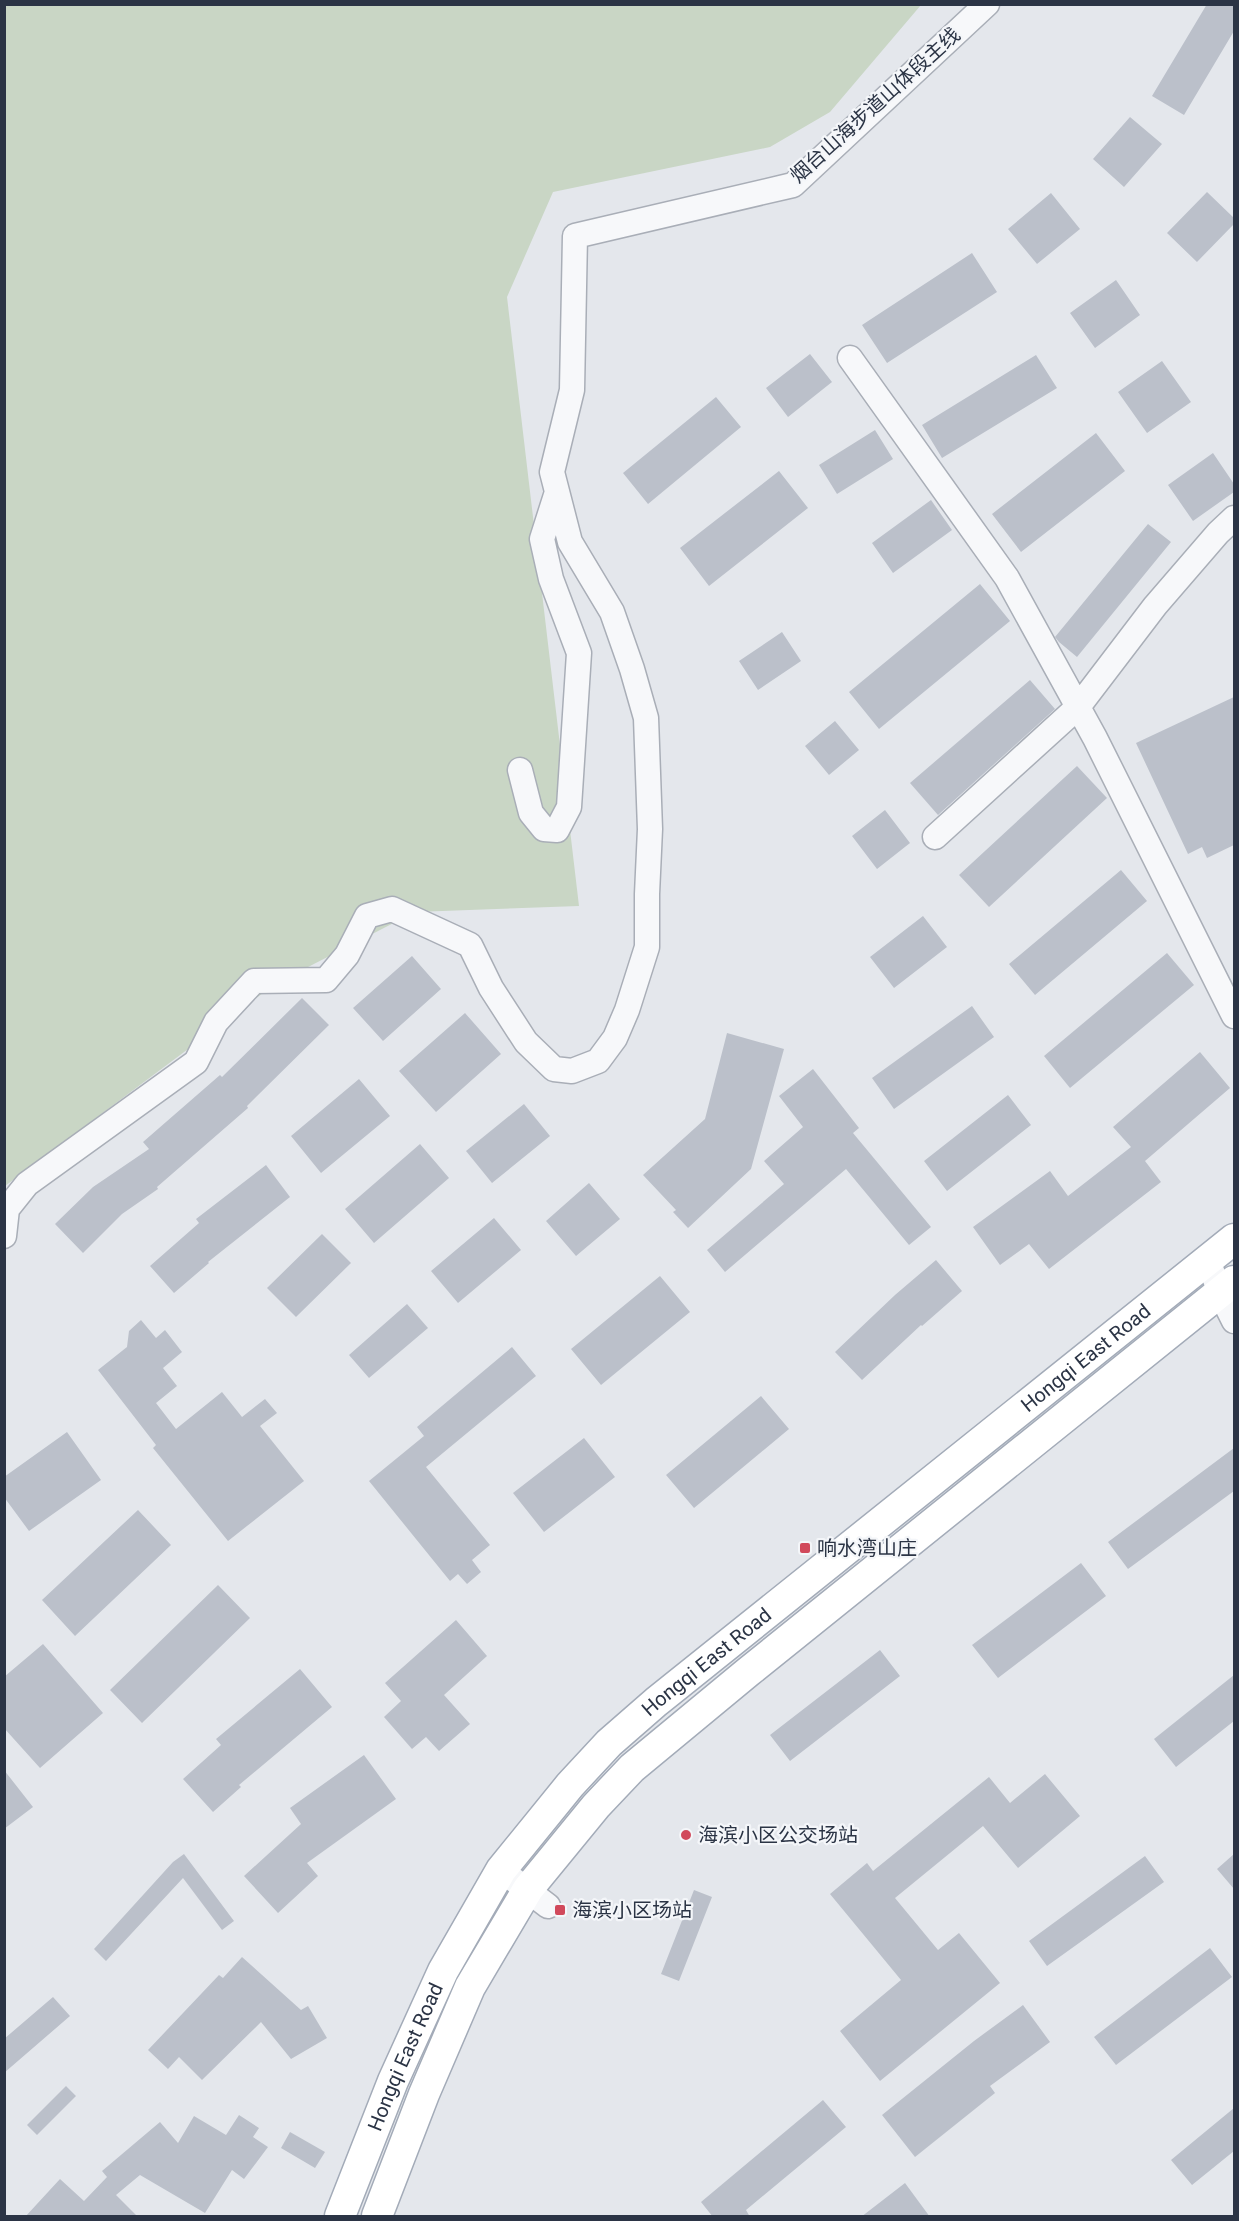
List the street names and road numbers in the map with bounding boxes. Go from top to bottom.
street label: 烟台山海步道山体段主线 [785,22,965,188]
street label: Hongqi East Road [1016,1299,1155,1417]
street label: Hongqi East Road [637,1603,776,1721]
street label: Hongqi East Road [363,1979,448,2134]

